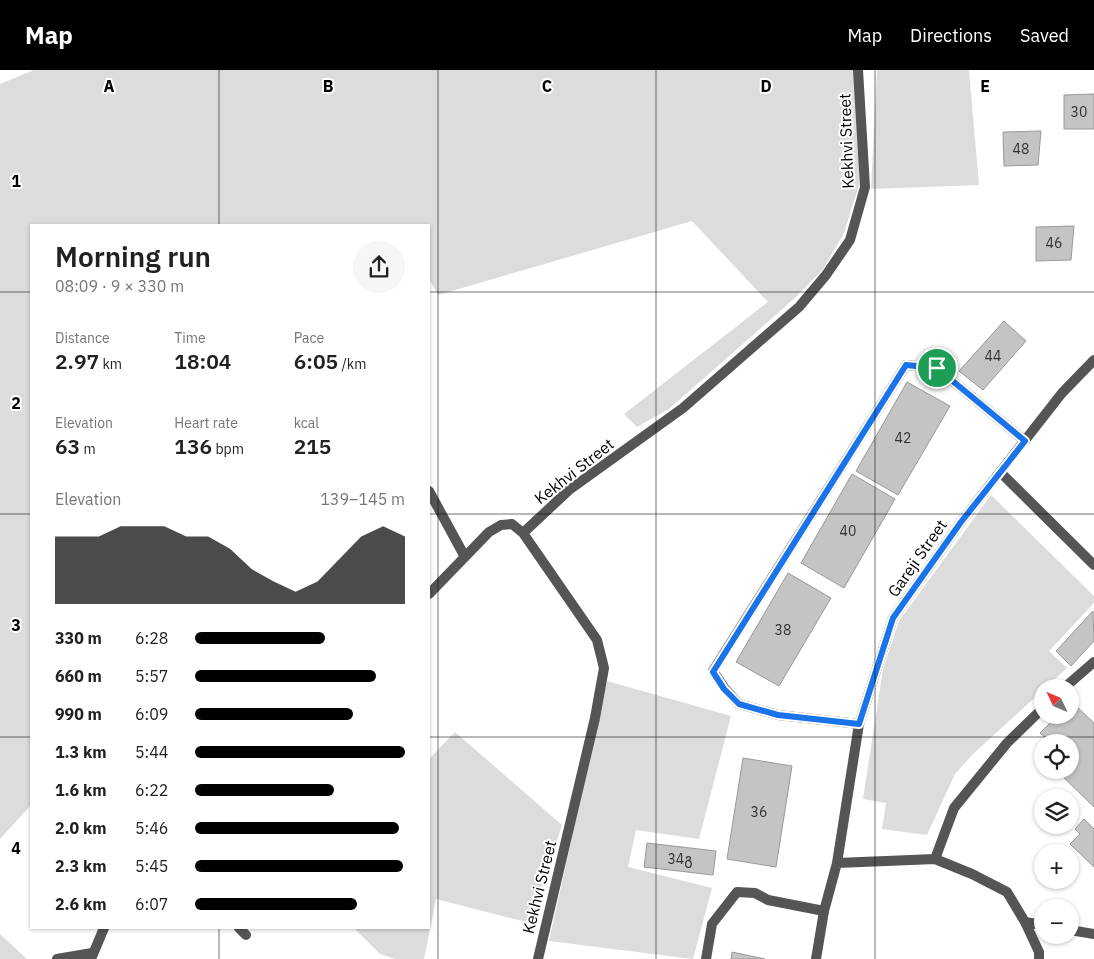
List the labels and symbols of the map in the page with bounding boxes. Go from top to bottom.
text: A [104,76,115,96]
text: B [323,76,334,96]
text: C [542,76,552,96]
text: D [760,76,772,96]
text: E [980,76,990,96]
street label: Kekhvi Street [834,93,858,189]
house number: 30 [1071,103,1087,121]
house number: 48 [1013,140,1029,158]
text: 1 [11,171,21,191]
house number: 46 [1046,234,1062,252]
pin [916,347,958,389]
house number: 44 [985,347,1001,365]
text: 2 [11,393,21,413]
house number: 42 [895,429,911,447]
street label: Kekhvi Street [530,434,618,508]
street label: Gareji Street [883,515,951,601]
house number: 40 [840,522,856,540]
text: 3 [11,615,21,635]
house number: 38 [775,621,791,639]
north arrow [1034,679,1079,724]
house number: 36 [751,803,767,821]
text: 4 [11,838,21,858]
street label: Kekhvi Street [518,838,560,936]
house number: 34გ [667,850,693,868]

